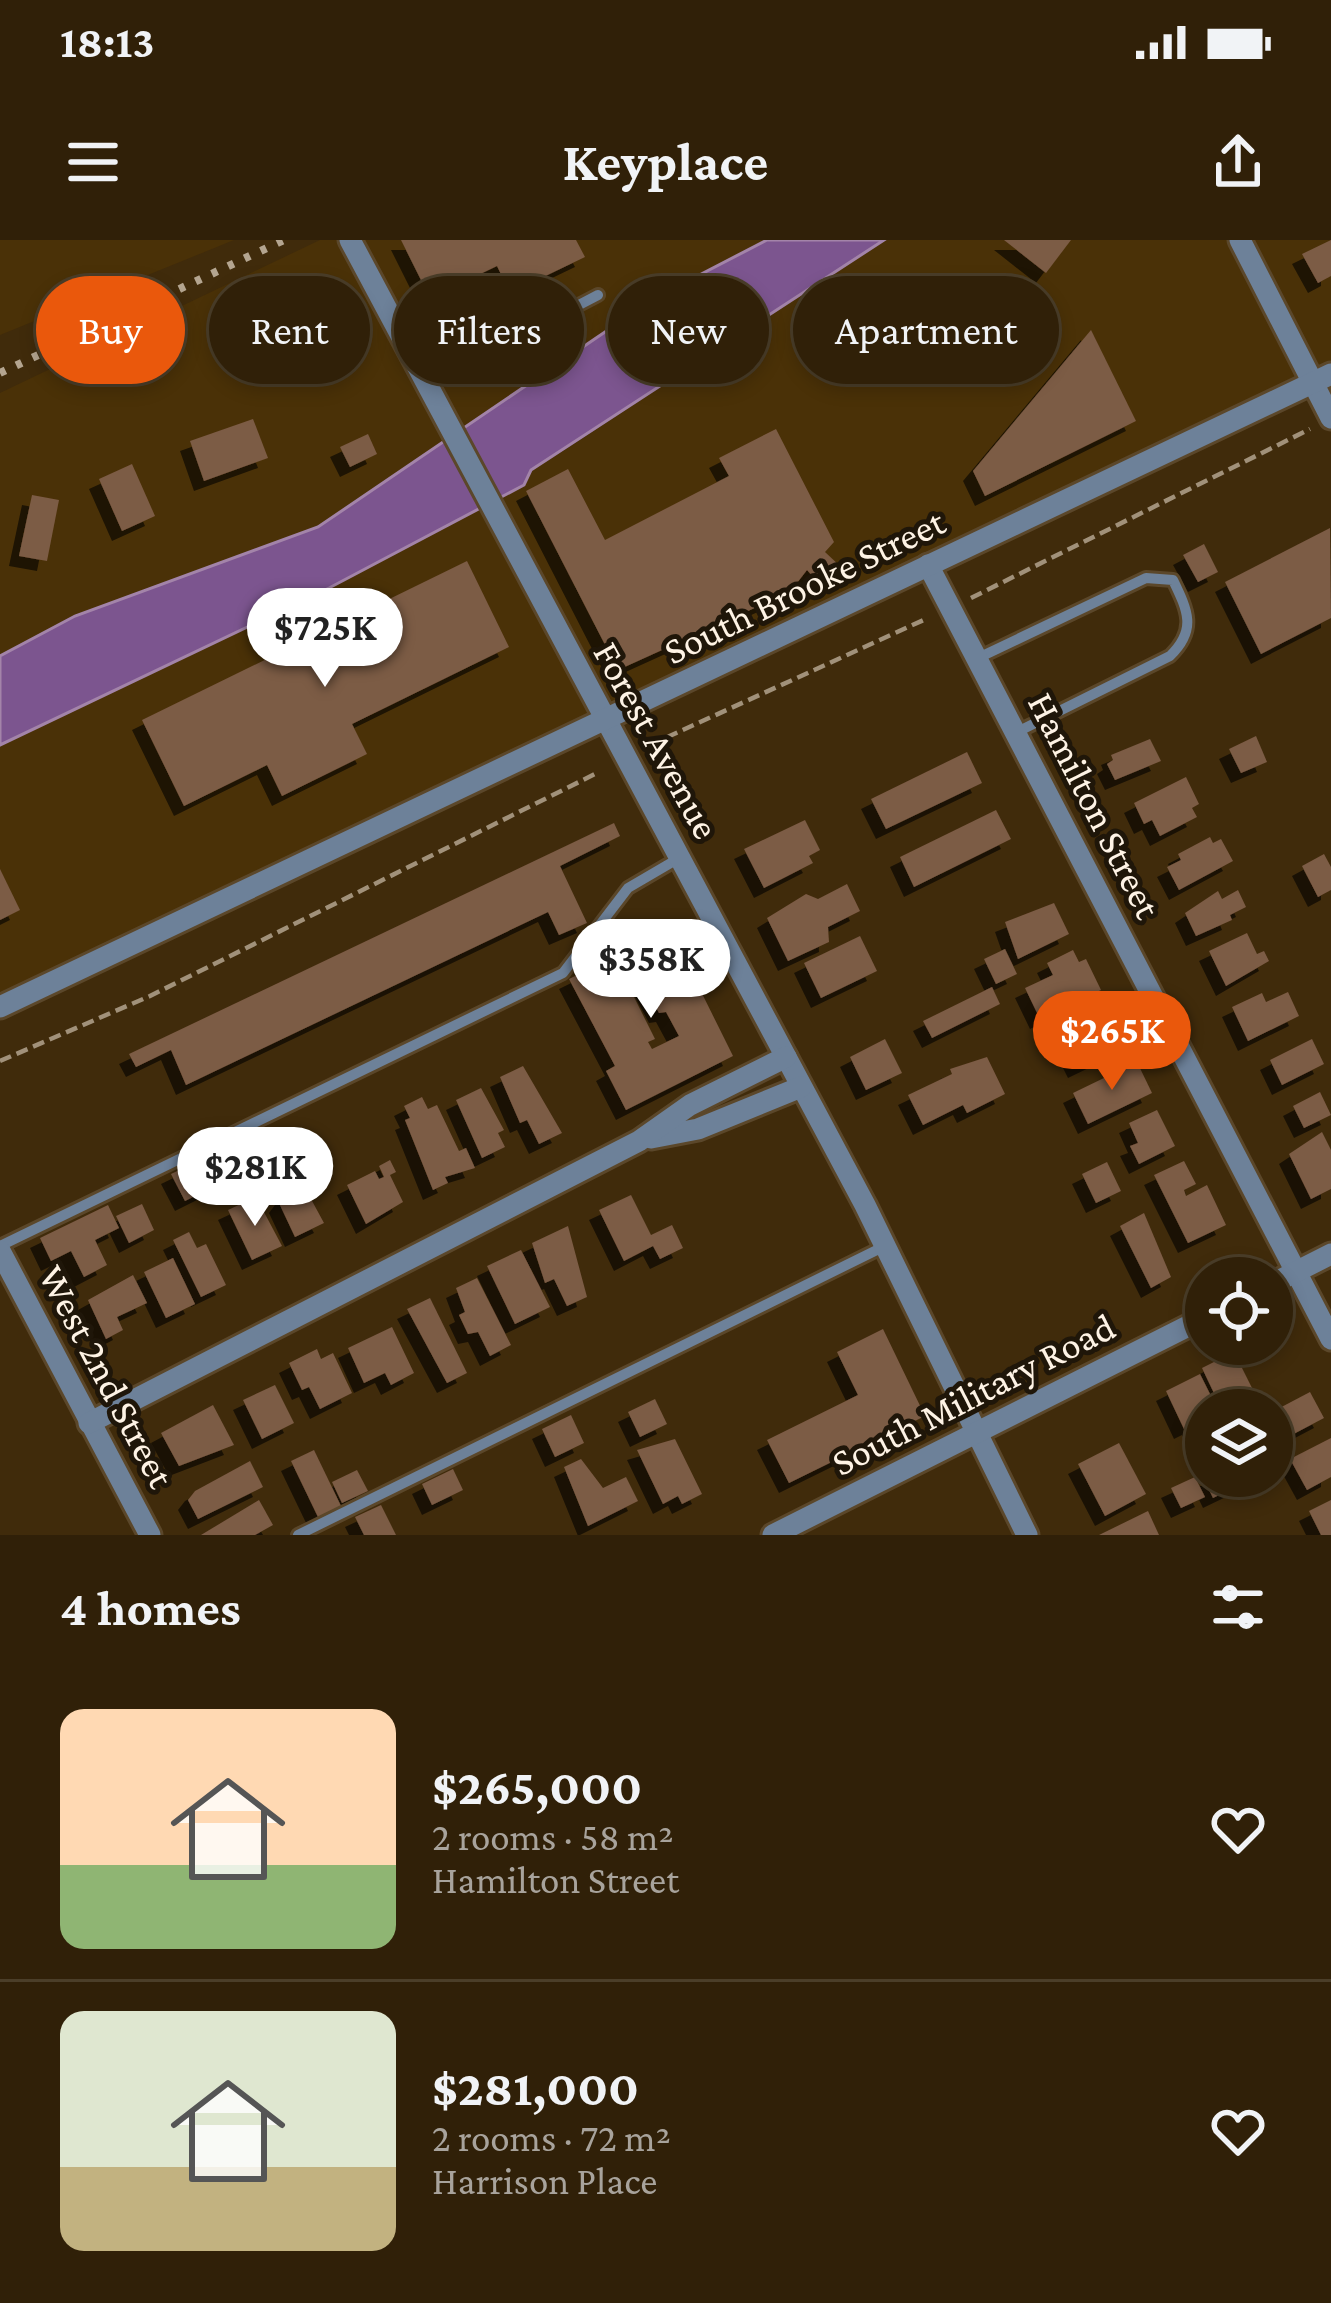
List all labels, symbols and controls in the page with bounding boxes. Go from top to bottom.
text: 18:13 [60,17,154,67]
icon: menu [60,129,126,195]
icon: share [1205,129,1271,195]
text: Keyplace [563,132,768,192]
chip: Buy [36,276,185,384]
chip: Rent [209,276,370,384]
chip: Filters [394,276,584,384]
chip: New [608,276,769,384]
chip: Apartment [793,276,1059,384]
street label: South Brooke Street [657,499,952,673]
pin: $725K [241,588,409,690]
text: $725K [274,605,376,648]
street label: Forest Avenue [585,634,729,846]
street label: Hamilton Street [1020,685,1171,926]
pin: $358K [567,919,735,1021]
text: $358K [598,936,704,979]
pin: $265K [1028,991,1196,1093]
text: $265K [1060,1008,1164,1051]
pin: $281K [171,1127,339,1229]
text: $281K [204,1144,306,1187]
street label: West 2nd Street [30,1257,184,1495]
map controls [1185,1257,1293,1497]
button: locate [1185,1257,1293,1365]
street label: South Military Road [824,1304,1122,1485]
button: layers [1185,1389,1293,1497]
icon: filters [1205,1574,1271,1640]
text: 4 homes [60,1579,241,1636]
icon: home [156,1757,300,1901]
text: $265,000 [432,1758,642,1815]
icon: heart [1205,1796,1271,1862]
text: 2 rooms · 58 m² [432,1815,674,1858]
text: Hamilton Street [432,1858,679,1901]
icon: home [156,2059,300,2203]
text: $281,000 [432,2059,639,2116]
icon: heart [1205,2098,1271,2164]
text: 2 rooms · 72 m² [432,2116,671,2159]
text: Harrison Place [432,2159,658,2202]

